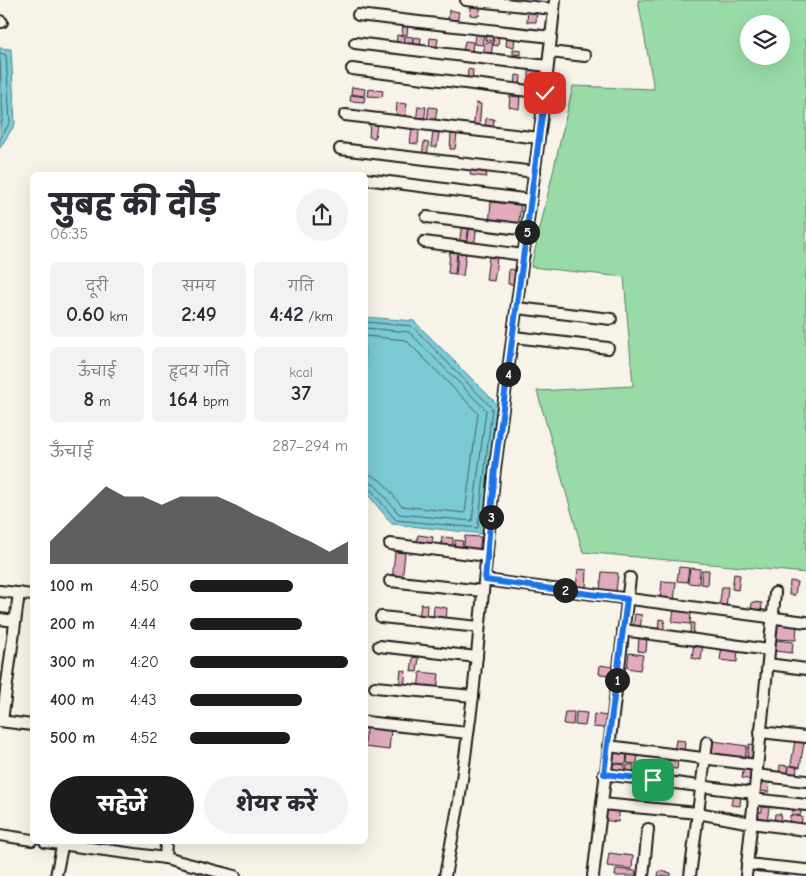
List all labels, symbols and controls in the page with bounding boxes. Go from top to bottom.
map controls [740,15,790,65]
button: layers [740,15,790,65]
pin [524,72,566,114]
icon: check [531,79,559,107]
button: share [296,189,348,241]
text: सुबह की दौड़ [50,190,218,222]
pin: 5 [514,220,540,244]
text: 5 [524,224,531,241]
text: 06:35 [50,225,88,243]
text: दूरी [86,278,108,295]
text: समय [182,278,216,295]
text: गति [288,278,314,295]
text: 0.60 [66,302,105,326]
text: 2:49 [181,302,217,326]
text: 4:42 [269,302,304,326]
text: km [105,308,128,325]
text: /km [304,308,333,325]
pin: 4 [496,362,520,386]
text: ऊँचाई [78,363,116,380]
text: हृदय गति [169,363,229,380]
text: kcal [289,364,313,381]
text: 4 [505,366,512,383]
text: 37 [291,381,311,405]
text: 8 [83,387,94,411]
text: 164 [169,387,198,411]
text: m [94,393,111,410]
text: bpm [198,393,229,410]
text: 287–294 m [272,437,348,455]
text: ऊँचाई [50,443,93,461]
pin: 3 [478,504,504,530]
text: 3 [488,509,495,526]
text: 100 m [50,577,93,595]
text: 4:50 [130,577,159,595]
pin: 2 [552,578,578,602]
text: 2 [562,582,569,599]
text: 200 m [50,615,95,633]
text: 4:44 [130,615,156,633]
text: 300 m [50,653,95,671]
text: 4:20 [130,653,159,671]
pin: 1 [604,668,630,692]
text: 1 [615,672,620,689]
text: 400 m [50,691,94,709]
text: 4:43 [130,691,156,709]
text: 500 m [50,729,95,747]
text: 4:52 [130,729,158,747]
pin [632,759,674,801]
icon: arrive [639,766,667,794]
button: सहेजें [50,776,194,834]
button: शेयर करें [204,776,348,834]

